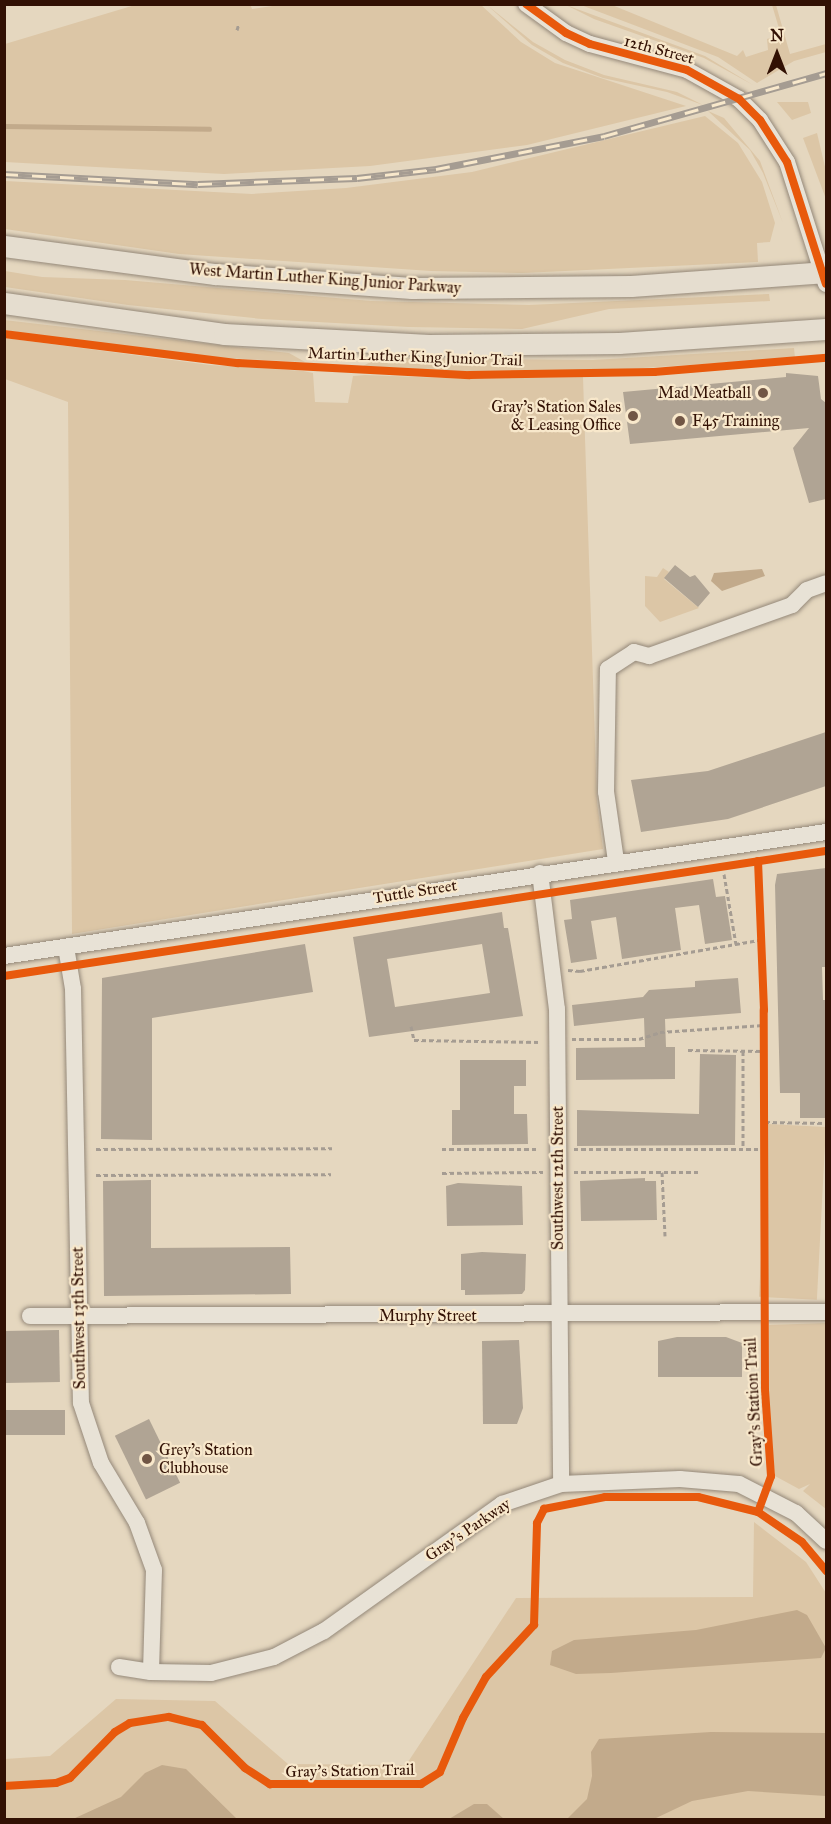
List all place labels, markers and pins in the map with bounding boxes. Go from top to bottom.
place label: Mad Meatball [658,383,751,403]
marker: Mad Meatball [756,386,770,400]
place label: Gray's Station Sales & Leasing Office [491,397,621,435]
marker: Gray's Station Sales & Leasing Office [626,409,640,423]
place label: F45 Training [692,411,779,431]
marker: F45 Training [673,414,687,428]
place label: Grey's Station Clubhouse [159,1440,253,1478]
marker: Grey's Station Clubhouse [140,1452,154,1466]

